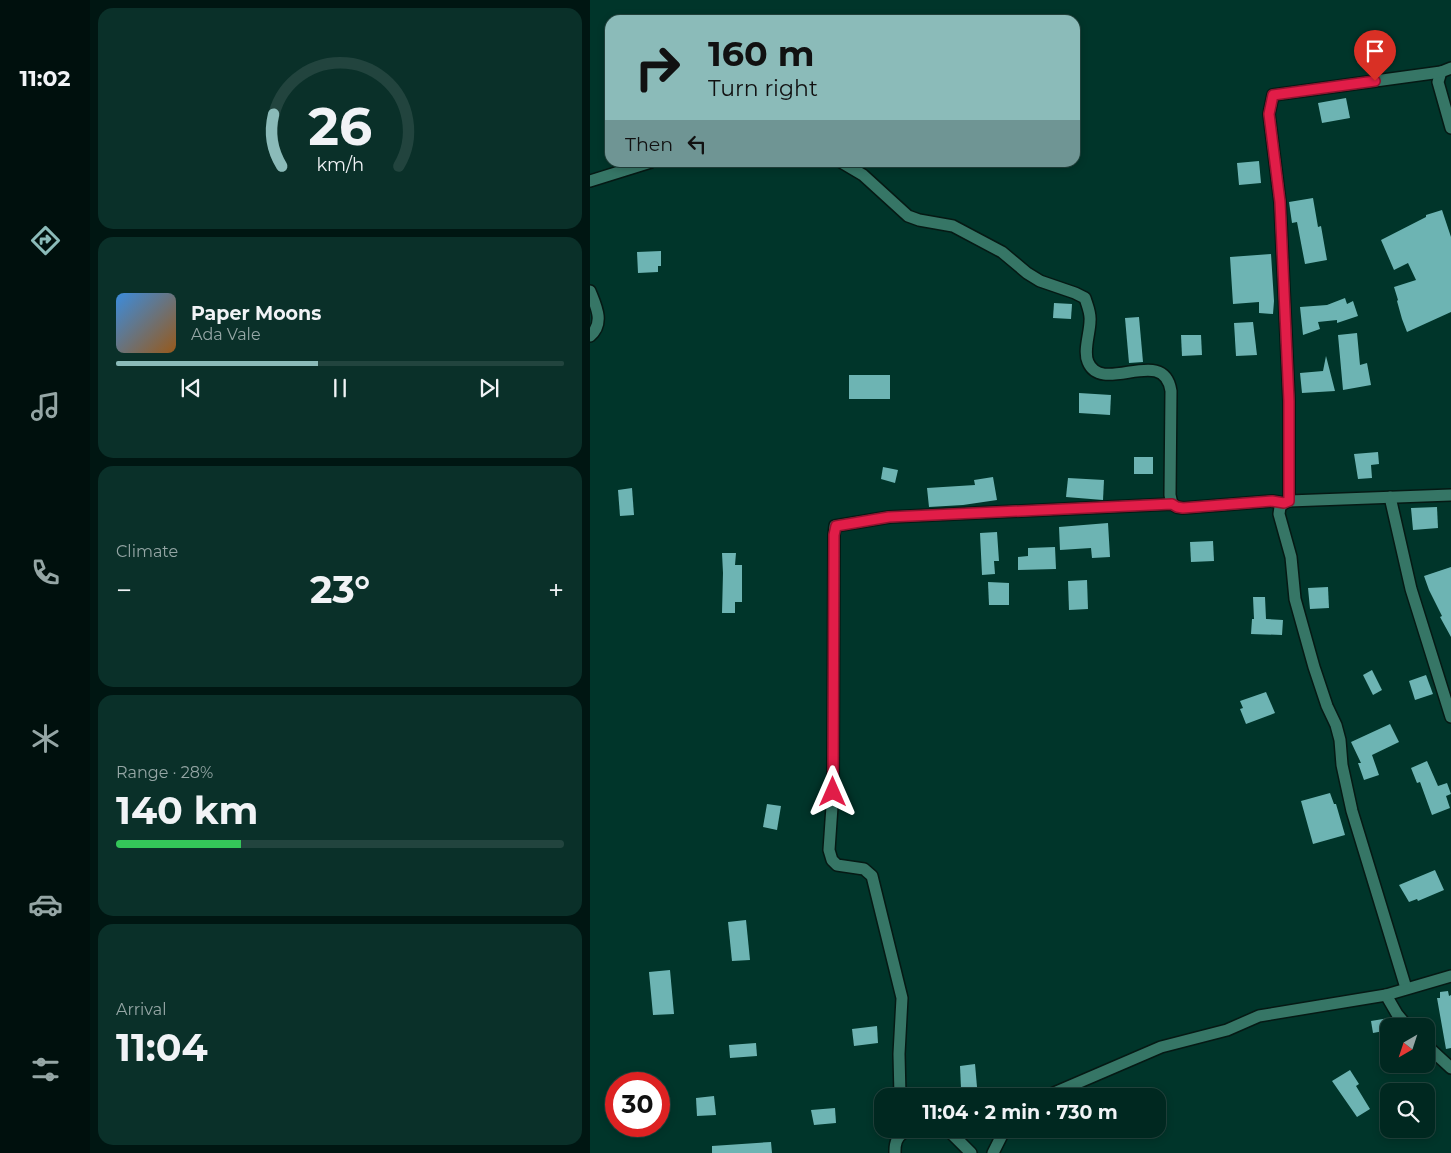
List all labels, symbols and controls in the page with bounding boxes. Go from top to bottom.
pin [1354,30,1396,81]
text: 160 m [708,32,814,75]
icon: right [625,35,690,100]
icon: arrive [1361,37,1389,65]
text: 11:02 [20,65,70,92]
text: Turn right [708,75,818,102]
text: 26 [308,95,372,158]
icon: left [683,130,711,158]
text: Then [625,133,673,156]
text: km/h [316,154,364,175]
icon: directions [28,223,63,258]
text: Paper Moons [191,302,321,325]
text: Ada Vale [191,325,261,344]
icon: previous [177,374,205,402]
icon: pause [326,374,354,402]
icon: next [475,374,503,402]
icon: music [28,389,63,424]
text: Climate [116,542,178,561]
icon: phone [28,555,63,590]
text: 23° [310,566,370,613]
text: − [116,573,132,607]
text: + [548,573,564,607]
icon: climate [28,721,63,756]
text: Range · 28% [116,763,213,782]
position arrow [806,765,858,817]
text: 140 km [116,787,258,834]
icon: car [28,887,63,922]
text: Arrival [116,1000,166,1019]
north arrow [1380,1018,1435,1072]
map controls [1380,1018,1435,1138]
text: 11:04 [116,1024,208,1071]
icon: filters [28,1052,63,1087]
speed limit sign: 30 [605,1072,670,1137]
button: search [1380,1083,1435,1138]
text: 11:04 · 2 min · 730 m [922,1101,1118,1124]

